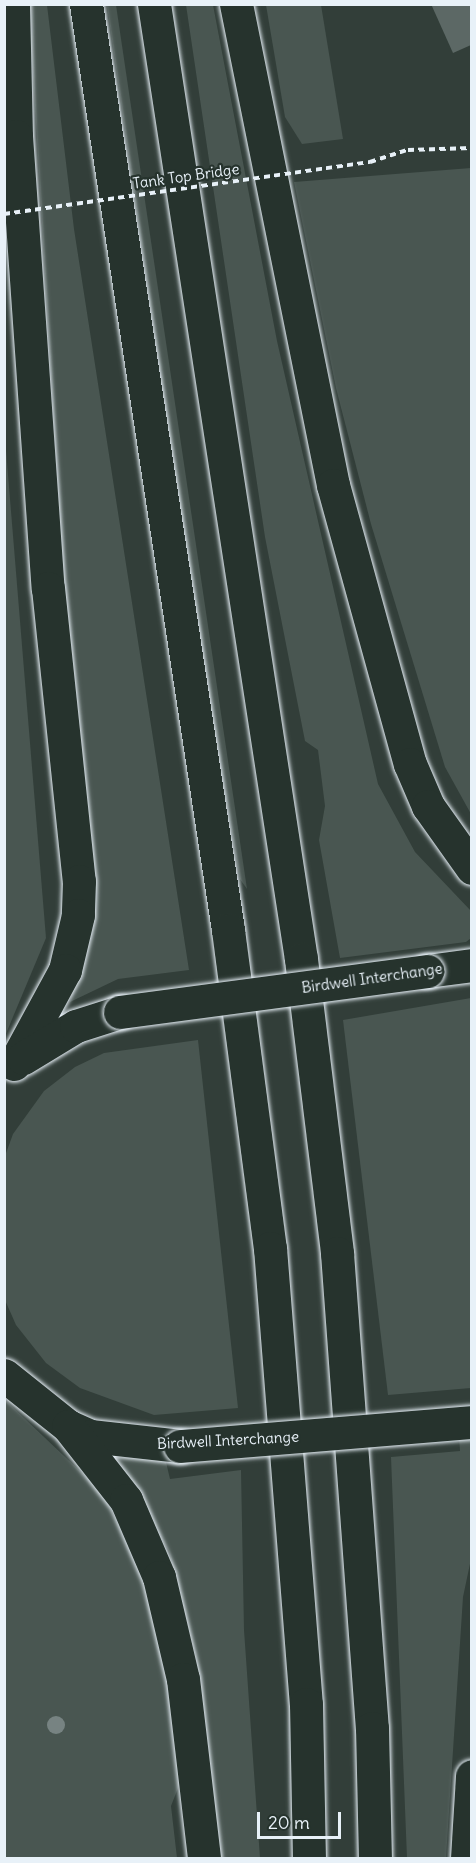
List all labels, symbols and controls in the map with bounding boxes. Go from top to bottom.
street label: Tank Top Bridge [132,160,240,192]
street label: Birdwell Interchange [300,959,444,997]
street label: Birdwell Interchange [157,1427,299,1453]
scale bar [260,1800,344,1838]
text: 20 m [268,1811,310,1834]

